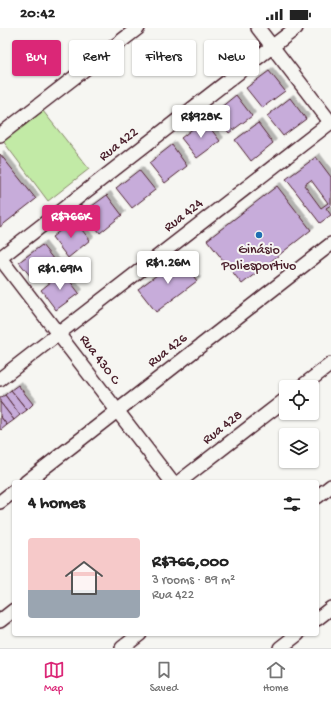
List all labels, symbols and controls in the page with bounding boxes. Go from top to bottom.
text: 20:42 [20,5,55,23]
chip: Buy [12,40,61,76]
chip: Rent [69,40,124,76]
chip: Filters [132,40,196,76]
chip: New [204,40,259,76]
pin: R$928K [168,105,234,139]
text: R$928K [181,110,221,125]
street label: Rua 422 [96,124,142,166]
street label: Rua 424 [161,195,207,237]
pin: R$766K [38,205,104,239]
text: R$766K [51,210,91,225]
marker: Ginásio Poliesportivo [254,230,264,240]
place label: Ginásio Poliesportivo [221,242,296,275]
pin: R$1.26M [131,251,205,285]
text: R$1.26M [146,256,190,271]
pin: R$1.69M [23,257,97,291]
text: R$1.69M [38,262,82,277]
street label: Rua 426 [145,330,192,372]
street label: Rua 430 C [75,332,124,389]
map controls [279,380,319,468]
button: locate [279,380,319,420]
street label: Rua 428 [200,407,247,449]
button: layers [279,428,319,468]
icon: filters [281,493,303,515]
text: 4 homes [28,494,85,514]
text: R$766,000 [152,553,229,573]
icon: home [60,554,108,602]
text: 3 rooms · 89 m² [152,573,235,588]
text: Rua 422 [152,588,194,603]
tab: Map [43,659,65,695]
tab: Saved [150,659,178,695]
tab: Home [263,659,288,695]

